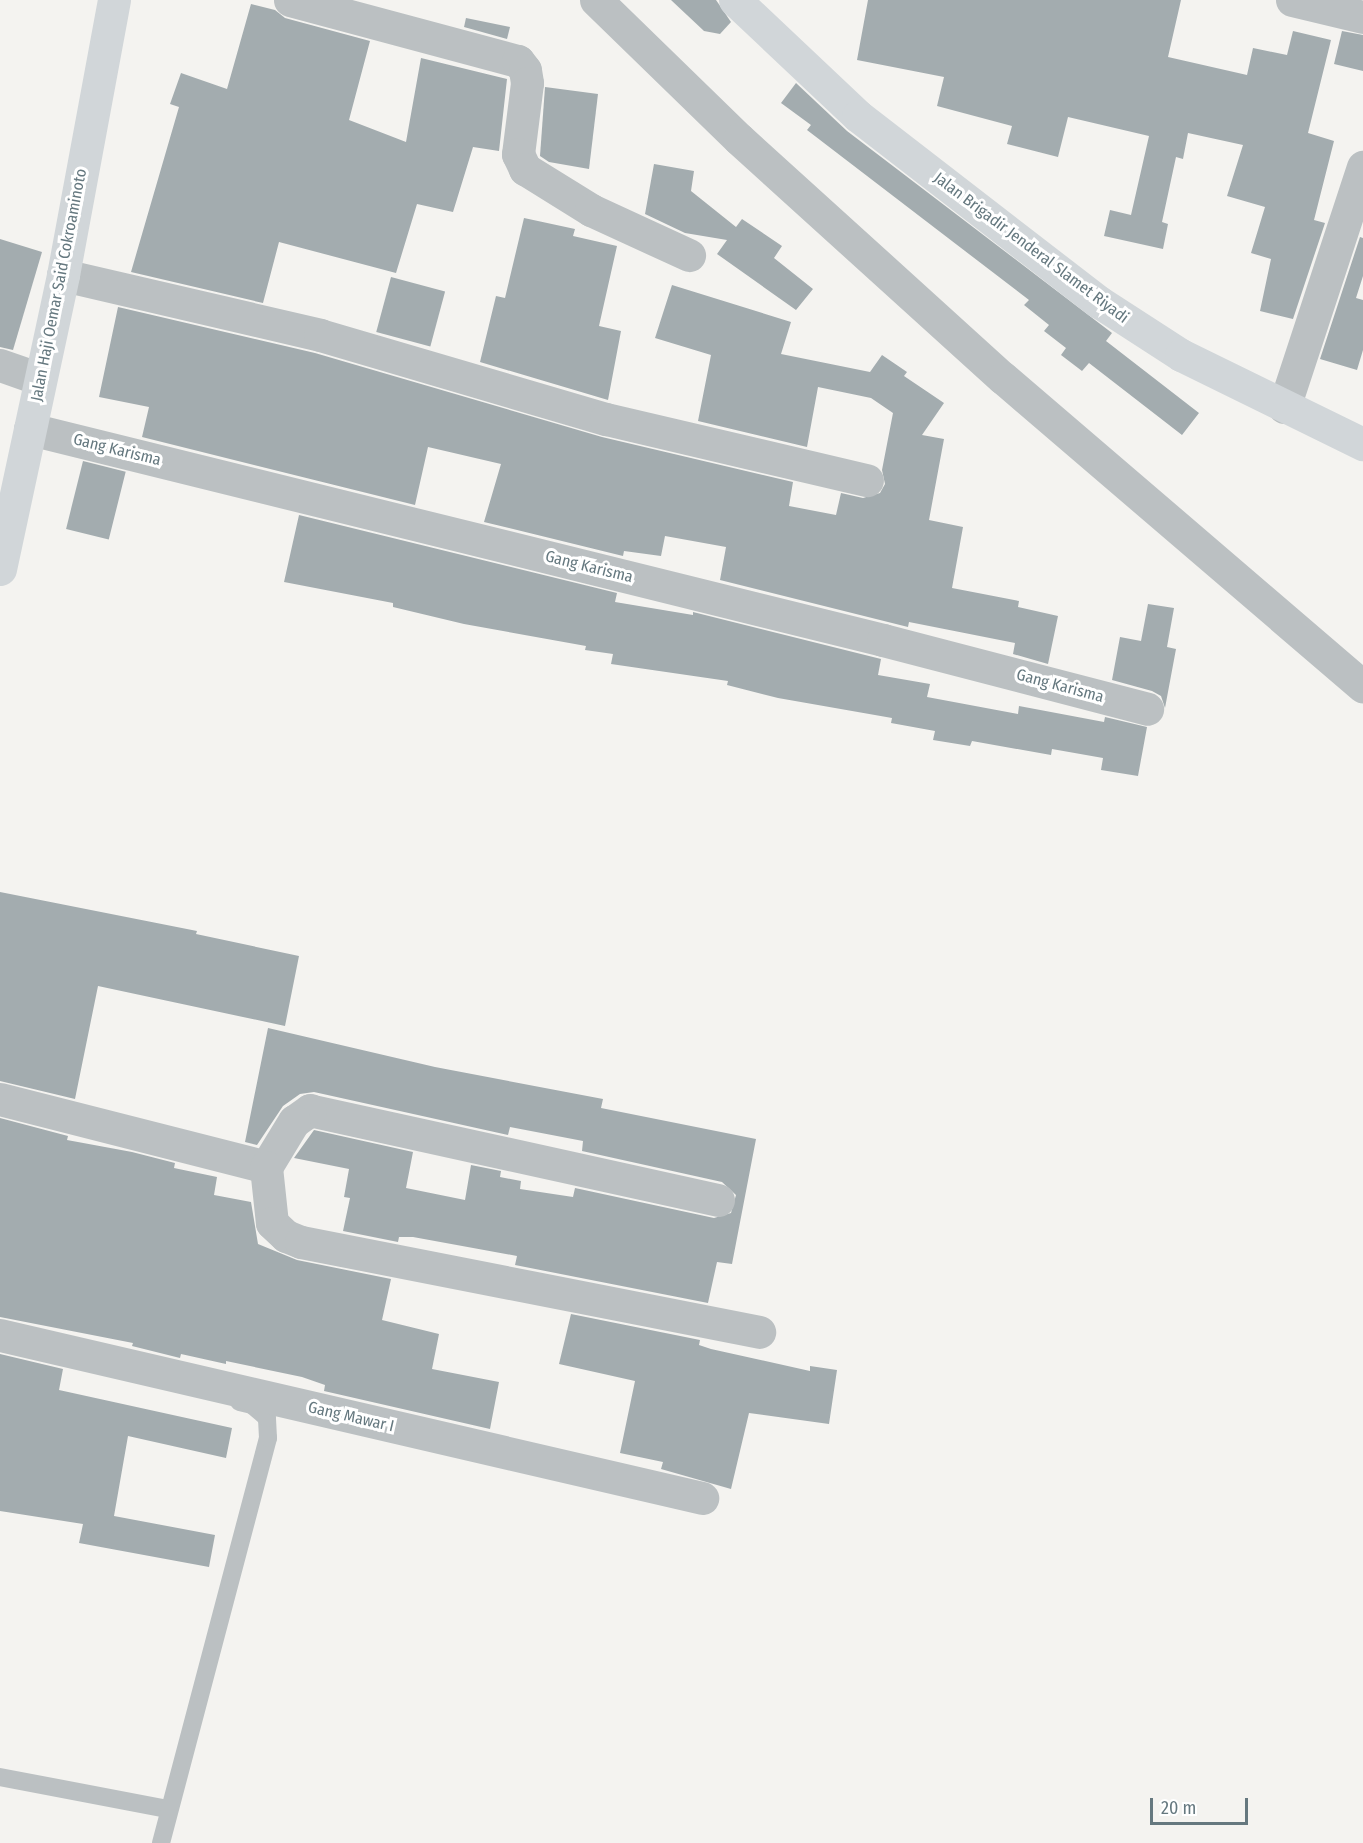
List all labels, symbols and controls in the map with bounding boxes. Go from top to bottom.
street label: Jalan Haji Oemar Said Cokroaminoto [27,167,91,403]
street label: Jalan Brigadir Jenderal Slamet Riyadi [930,168,1132,328]
street label: Gang Karisma [71,430,163,470]
street label: Gang Karisma [543,547,635,587]
street label: Gang Karisma [1014,665,1106,707]
street label: Gang Mawar I [306,1398,396,1436]
scale bar [1153,1786,1250,1824]
text: 20 m [1161,1797,1196,1819]

